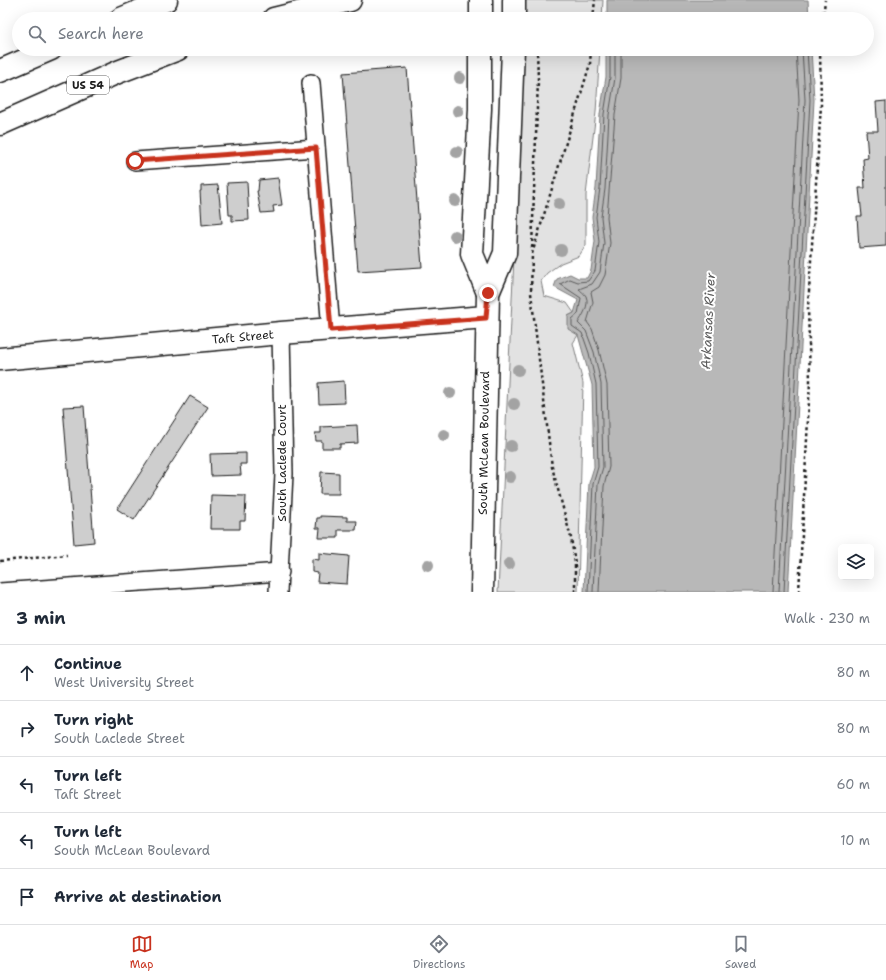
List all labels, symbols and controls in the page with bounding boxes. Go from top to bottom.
search box [12,12,874,56]
icon: search [26,23,48,45]
text: Search here [58,24,144,44]
road number: US 54 [67,76,109,94]
route start [126,152,144,170]
water label: Arkansas River [697,271,719,370]
route end [479,284,497,302]
street label: Taft Street [211,326,275,348]
street label: South McLean Boulevard [475,370,493,515]
street label: South Laclede Court [274,404,290,522]
map controls [838,544,874,580]
button: layers [838,544,874,580]
text: 3 min [16,607,66,629]
text: Walk · 230 m [784,610,870,627]
text: Continue [54,654,122,674]
icon: ahead [16,662,38,684]
text: 80 m [836,664,870,681]
text: West University Street [54,674,194,691]
text: Turn right [54,710,134,730]
icon: right [16,718,38,740]
text: 80 m [836,720,870,737]
text: South Laclede Street [54,730,185,747]
text: Turn left [54,766,122,786]
icon: left [16,774,38,796]
text: 60 m [837,776,870,793]
text: Taft Street [54,786,121,803]
text: Turn left [54,822,122,842]
icon: left [16,830,38,852]
text: 10 m [840,832,870,849]
text: South McLean Boulevard [54,842,210,859]
icon: arrive [16,886,38,908]
text: Arrive at destination [54,887,222,907]
tab: Map [130,933,153,972]
tab: Directions [413,933,465,972]
tab: Saved [725,933,756,972]

